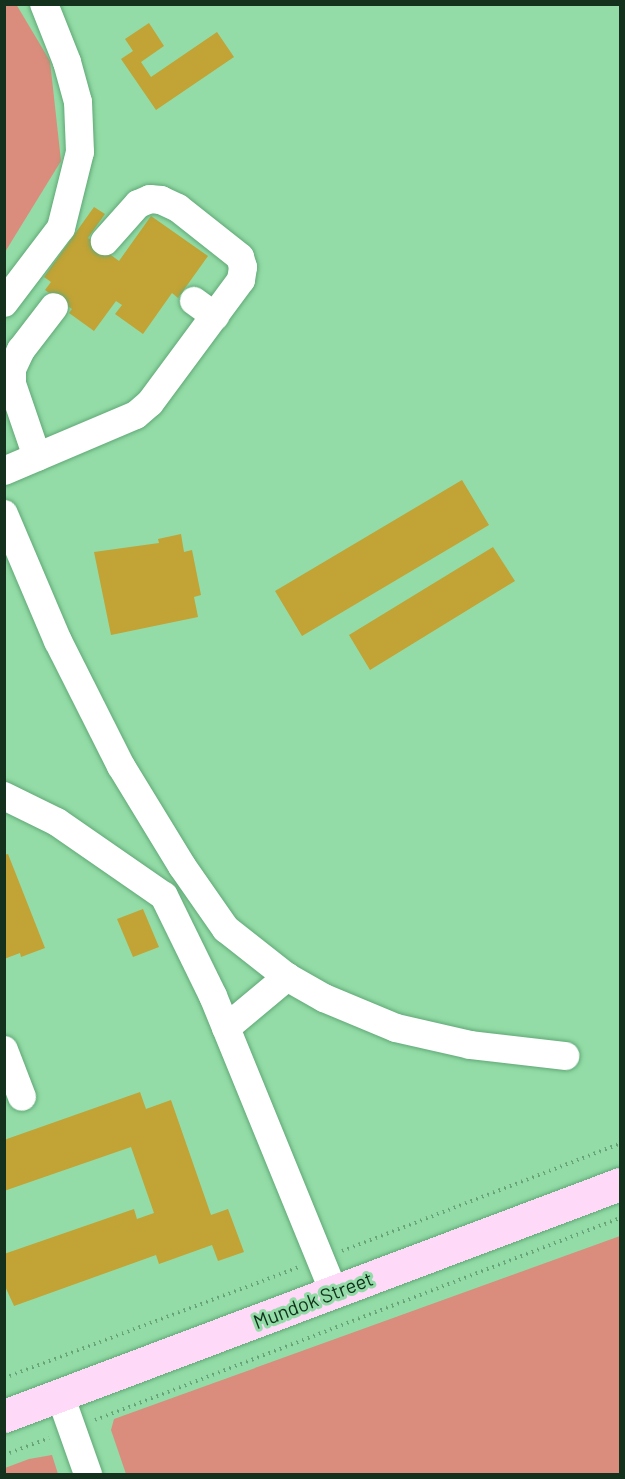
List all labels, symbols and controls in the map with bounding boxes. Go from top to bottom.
street label: Mundok Street [250,1266,376,1334]

